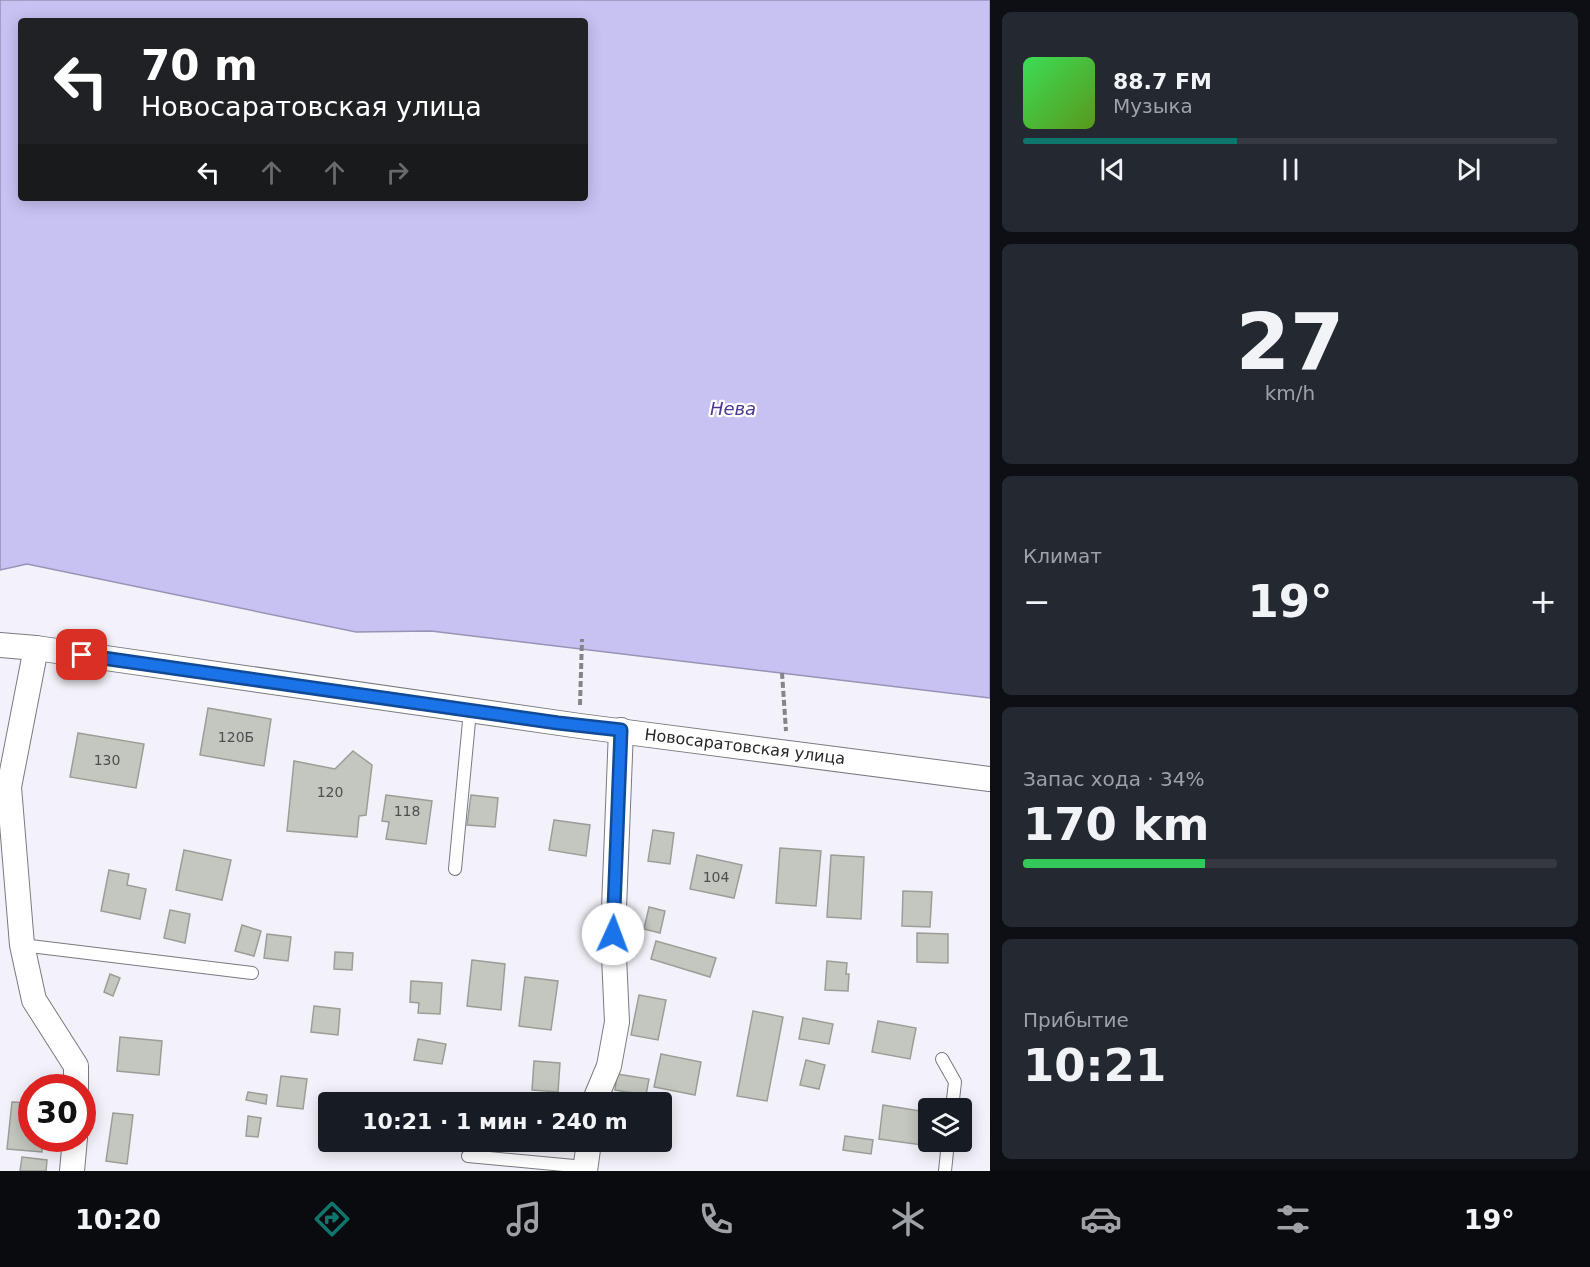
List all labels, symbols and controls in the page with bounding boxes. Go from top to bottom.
text: 70 m [141,41,258,90]
icon: left [42,42,120,120]
text: 88.7 FM [1113,69,1212,94]
text: Новосаратовская улица [141,91,482,122]
text: Музыка [1113,94,1193,118]
icon: previous [1096,153,1129,186]
icon: pause [1274,153,1307,186]
icon: next [1452,153,1485,186]
icon: left [192,156,225,189]
icon: ahead [255,156,288,189]
icon: ahead [318,156,351,189]
icon: right [381,156,414,189]
text: 27 [1236,297,1344,387]
text: km/h [1265,381,1315,405]
water label: Нева [710,398,756,419]
text: Климат [1023,544,1102,568]
text: 19° [1247,575,1333,628]
text: − [1023,582,1051,621]
text: + [1529,582,1557,621]
pin [56,629,107,680]
icon: arrive [65,638,98,671]
street label: Новосаратовская улица [644,725,846,768]
house number: 120Б [218,729,254,745]
house number: 130 [94,752,120,768]
text: Запас хода · 34% [1023,767,1204,791]
house number: 120 [317,784,343,800]
text: 170 km [1023,798,1209,851]
house number: 118 [394,803,420,819]
house number: 104 [703,869,729,885]
position arrow [581,902,645,966]
text: Прибытие [1023,1008,1129,1032]
text: 10:21 [1023,1039,1166,1092]
speed limit sign: 30 [18,1074,96,1152]
map controls [918,1098,972,1152]
button: layers [918,1098,972,1152]
text: 10:21 · 1 мин · 240 m [362,1109,628,1134]
icon: directions [311,1198,353,1240]
icon: music [503,1198,545,1240]
icon: phone [695,1198,737,1240]
icon: climate [887,1198,929,1240]
icon: car [1080,1198,1122,1240]
icon: filters [1272,1198,1314,1240]
text: 10:20 [75,1204,161,1235]
text: 19° [1464,1204,1515,1235]

